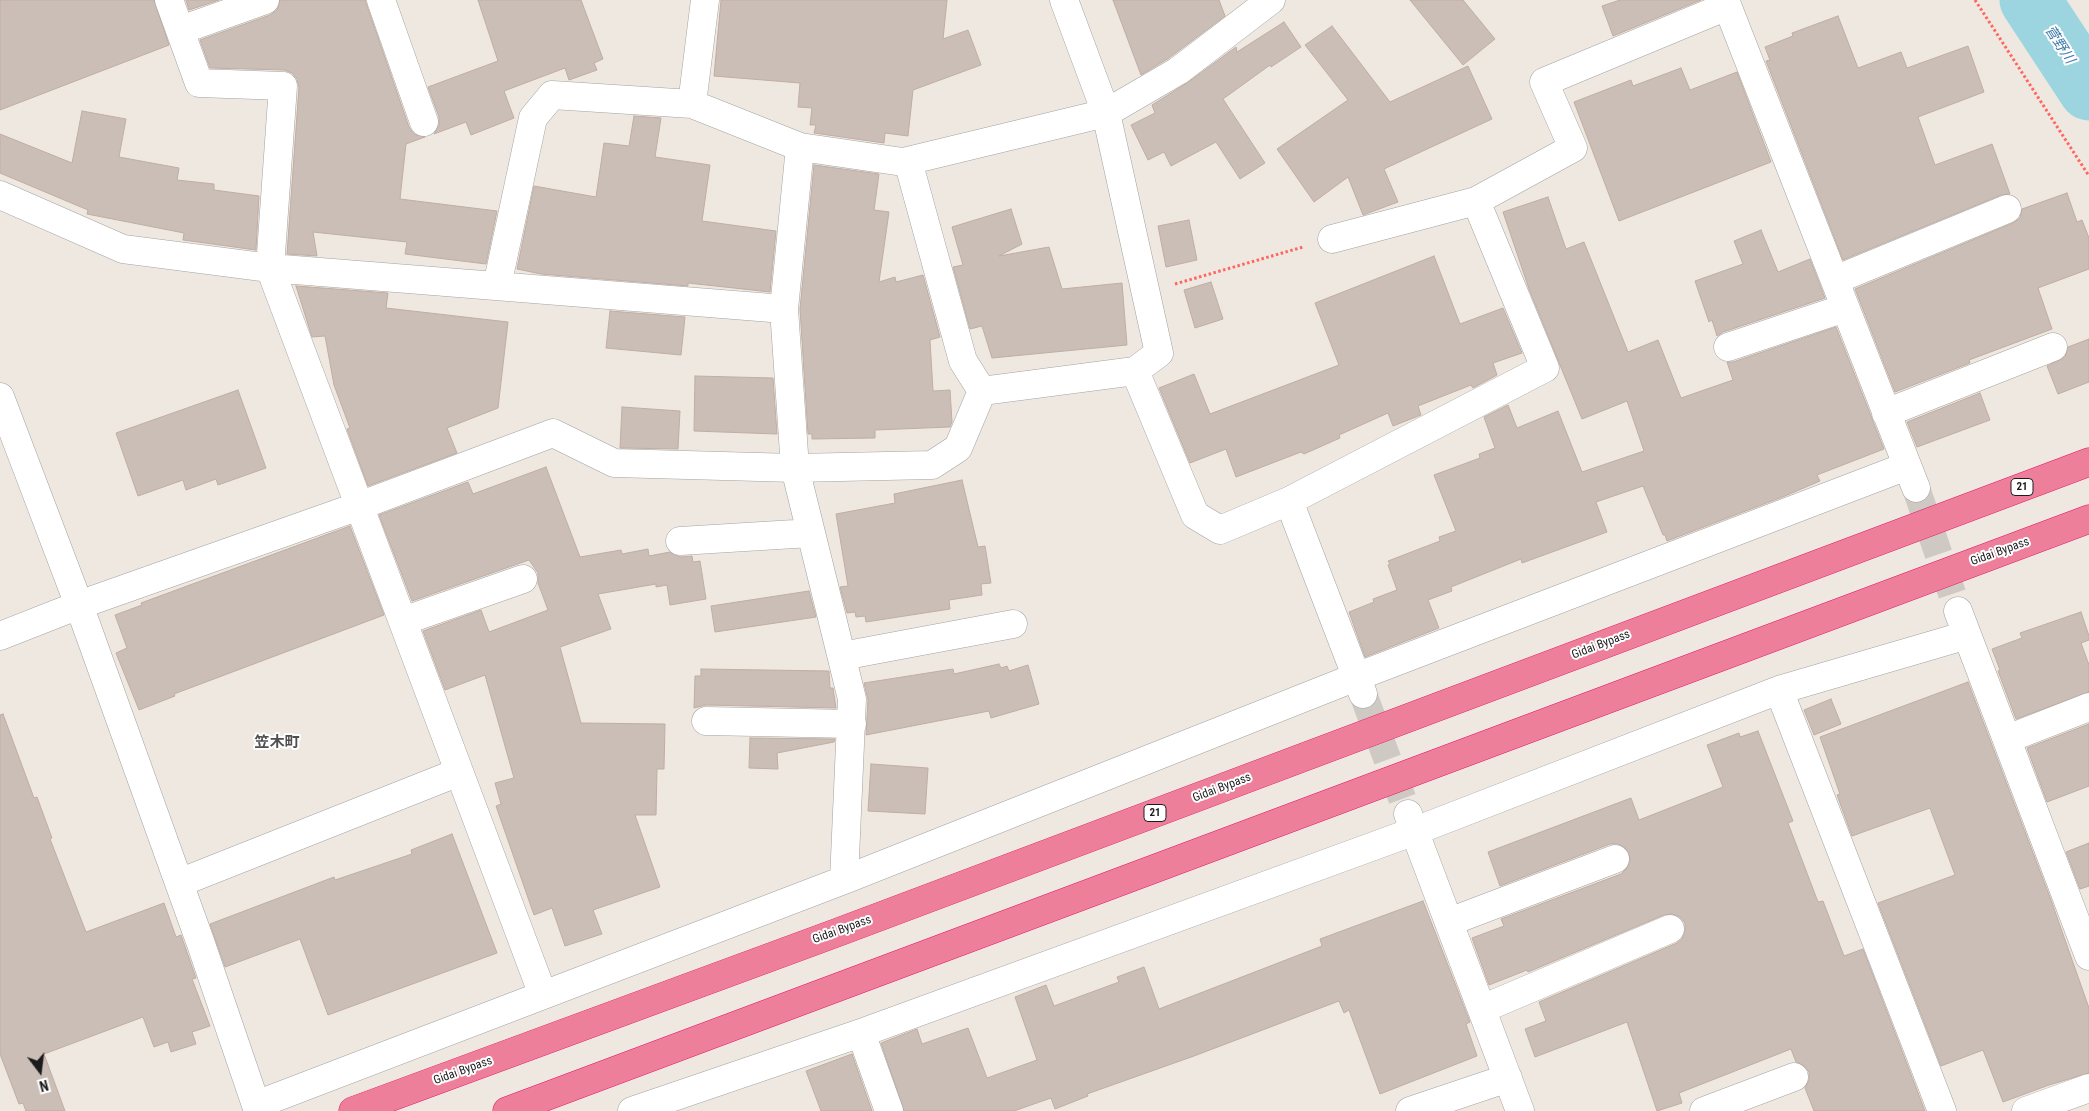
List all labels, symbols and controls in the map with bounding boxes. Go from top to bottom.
water label: 菅野川 [2041,23,2077,67]
road number: 21 [2011,478,2033,496]
street label: Gidai Bypass [1969,535,2031,569]
street label: Gidai Bypass [1570,627,1632,663]
district label: 笠木町 [255,734,299,752]
street label: Gidai Bypass [1191,770,1253,806]
road number: 21 [1144,804,1166,821]
street label: Gidai Bypass [811,913,873,947]
north arrow [15,1046,65,1096]
street label: Gidai Bypass [432,1054,494,1088]
text: N [38,1077,50,1094]

